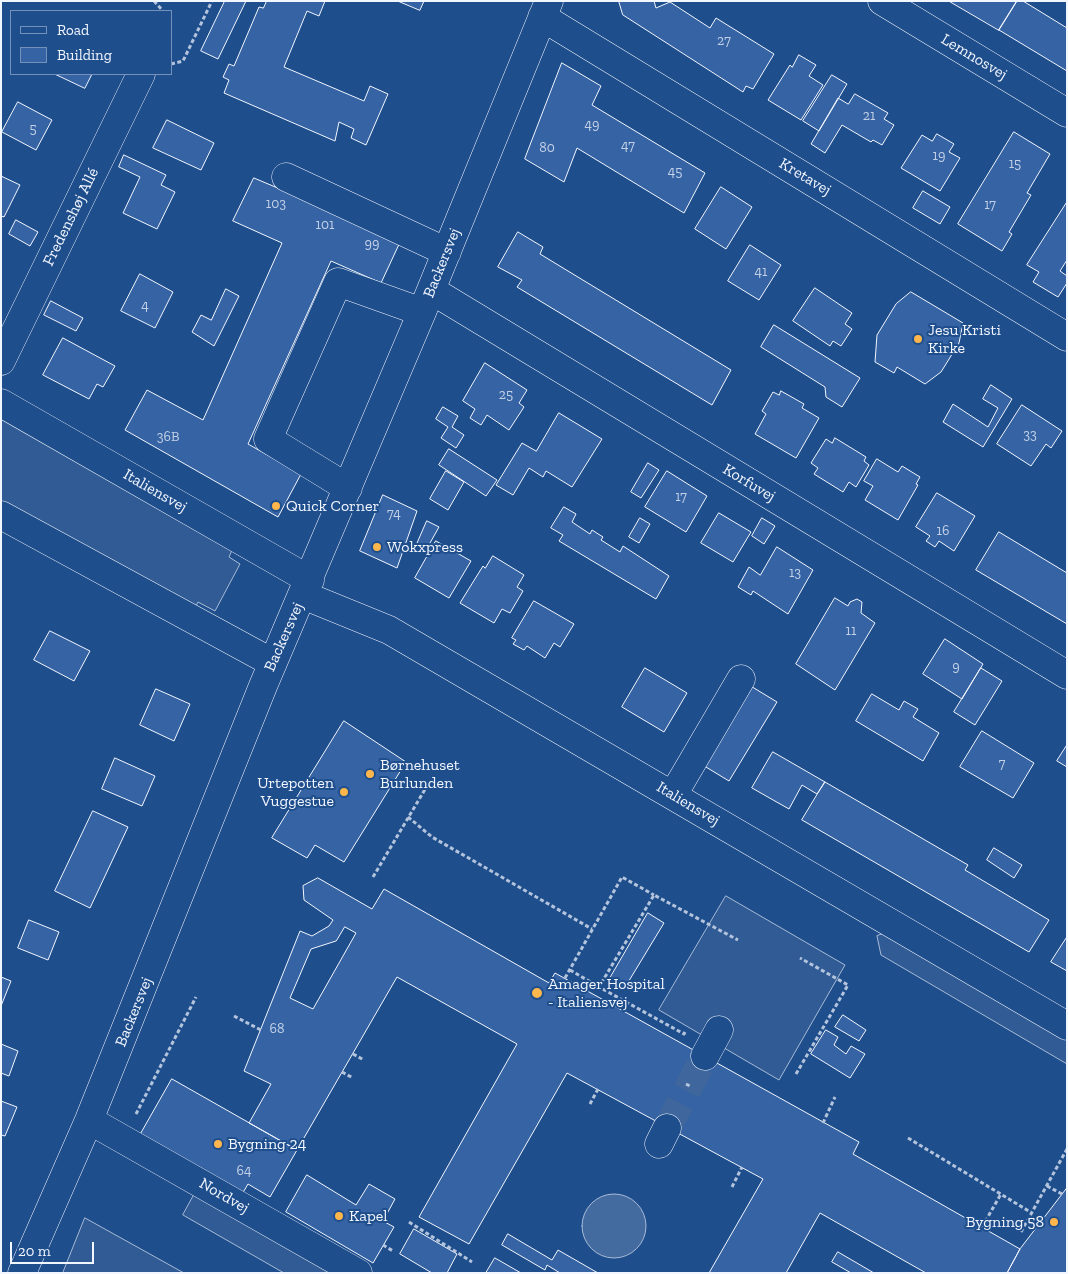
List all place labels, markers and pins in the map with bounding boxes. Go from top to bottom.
place label: Jesu Kristi Kirke [928,320,1001,358]
marker: Jesu Kristi Kirke [912,333,924,345]
place label: Quick Corner [286,496,379,516]
marker: Quick Corner [270,500,282,512]
place label: Wokxpress [387,537,463,557]
marker: Wokxpress [371,541,383,553]
place label: Børnehuset Burlunden [380,755,460,793]
marker: Børnehuset Burlunden [364,768,376,780]
place label: Urtepotten Vuggestue [257,773,334,811]
marker: Urtepotten Vuggestue [338,786,350,798]
place label: Amager Hospital - Italiensvej [548,974,665,1012]
marker: Amager Hospital - Italiensvej [530,986,544,1000]
place label: Bygning 24 [228,1134,306,1154]
marker: Bygning 24 [212,1138,224,1150]
place label: Kapel [349,1206,388,1226]
marker: Kapel [333,1210,345,1222]
place label: Bygning 58 [966,1212,1044,1232]
marker: Bygning 58 [1048,1216,1060,1228]

